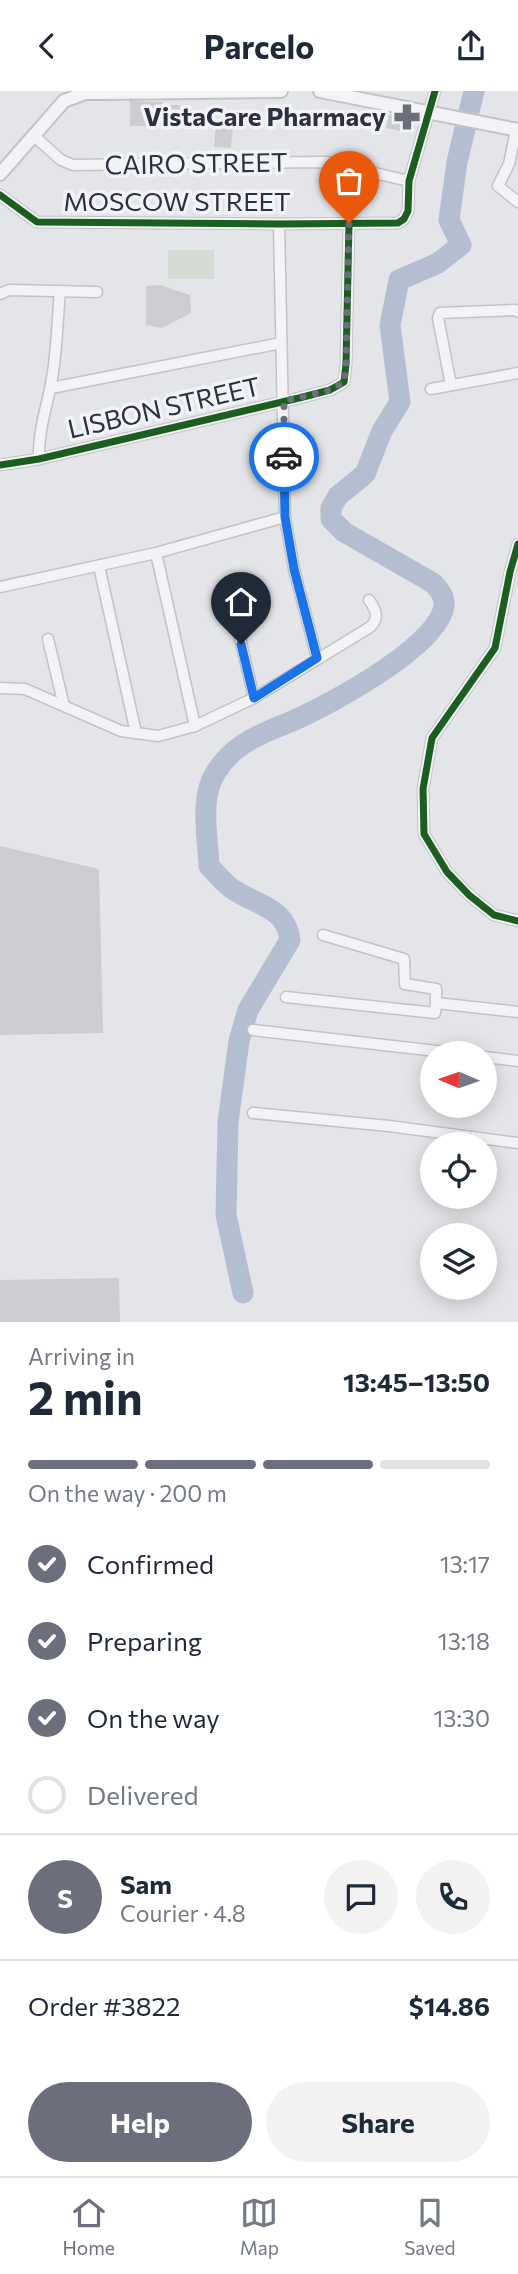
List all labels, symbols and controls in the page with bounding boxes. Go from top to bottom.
text: Parcelo [204,26,314,66]
icon: back [28,27,66,65]
icon: share [452,27,490,65]
place label: VistaCare Pharmacy [144,100,386,131]
pharmacy icon: VistaCare Pharmacy [392,102,422,132]
street label: CAIRO STREET [104,145,288,180]
pin [319,151,379,223]
icon: bag [330,162,368,200]
street label: MOSCOW STREET [63,185,291,216]
street label: LISBON STREET [64,369,263,444]
courier [249,422,319,492]
icon: car [265,438,303,476]
pin [211,572,271,644]
icon: home [222,583,260,621]
north arrow [420,1041,497,1118]
map controls [420,1041,497,1300]
button: locate [420,1132,497,1209]
button: layers [420,1223,497,1300]
text: Arriving in [28,1342,135,1370]
text: 13:45–13:50 [343,1366,490,1397]
text: 2 min [28,1368,143,1424]
text: On the way · 200 m [28,1479,227,1507]
icon: check [28,1545,66,1583]
text: Confirmed [87,1548,214,1579]
text: 13:17 [440,1550,490,1578]
icon: check [28,1622,66,1660]
text: Preparing [87,1625,202,1656]
text: 13:18 [438,1627,490,1655]
icon: check [28,1699,66,1737]
text: On the way [87,1702,220,1733]
text: 13:30 [433,1704,490,1732]
text: Delivered [87,1779,198,1810]
button: chat [324,1860,398,1934]
button: phone [416,1860,490,1934]
text: Sam [120,1868,172,1899]
text: S [57,1882,73,1913]
text: Courier · 4.8 [120,1899,246,1927]
text: Order #3822 [28,1990,180,2021]
text: $14.86 [409,1990,490,2021]
button: Help [28,2082,252,2162]
button: Share [266,2082,490,2162]
tab: Home [63,2194,115,2259]
tab: Map [240,2194,279,2259]
tab: Saved [404,2194,455,2259]

